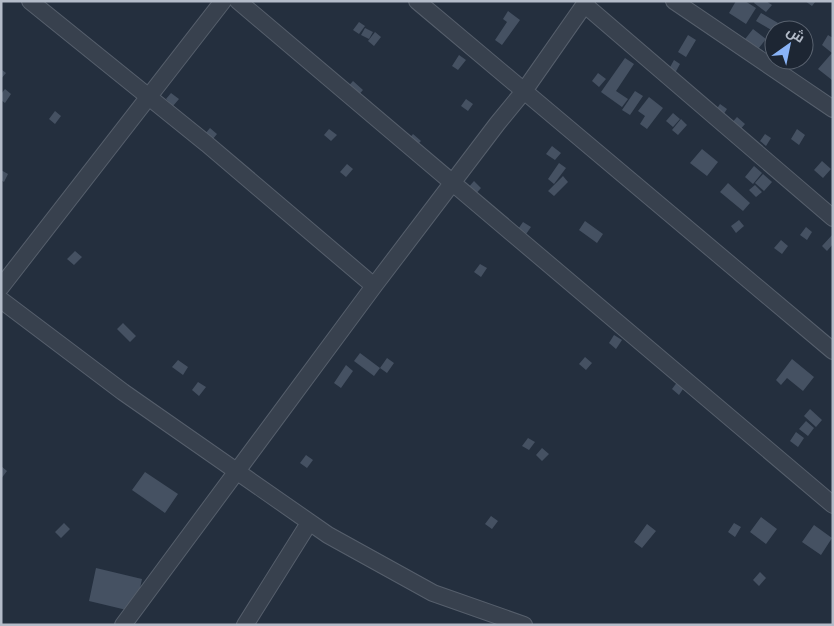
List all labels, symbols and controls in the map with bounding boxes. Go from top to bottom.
north arrow [764,20,814,70]
text: ش [784,22,808,47]

